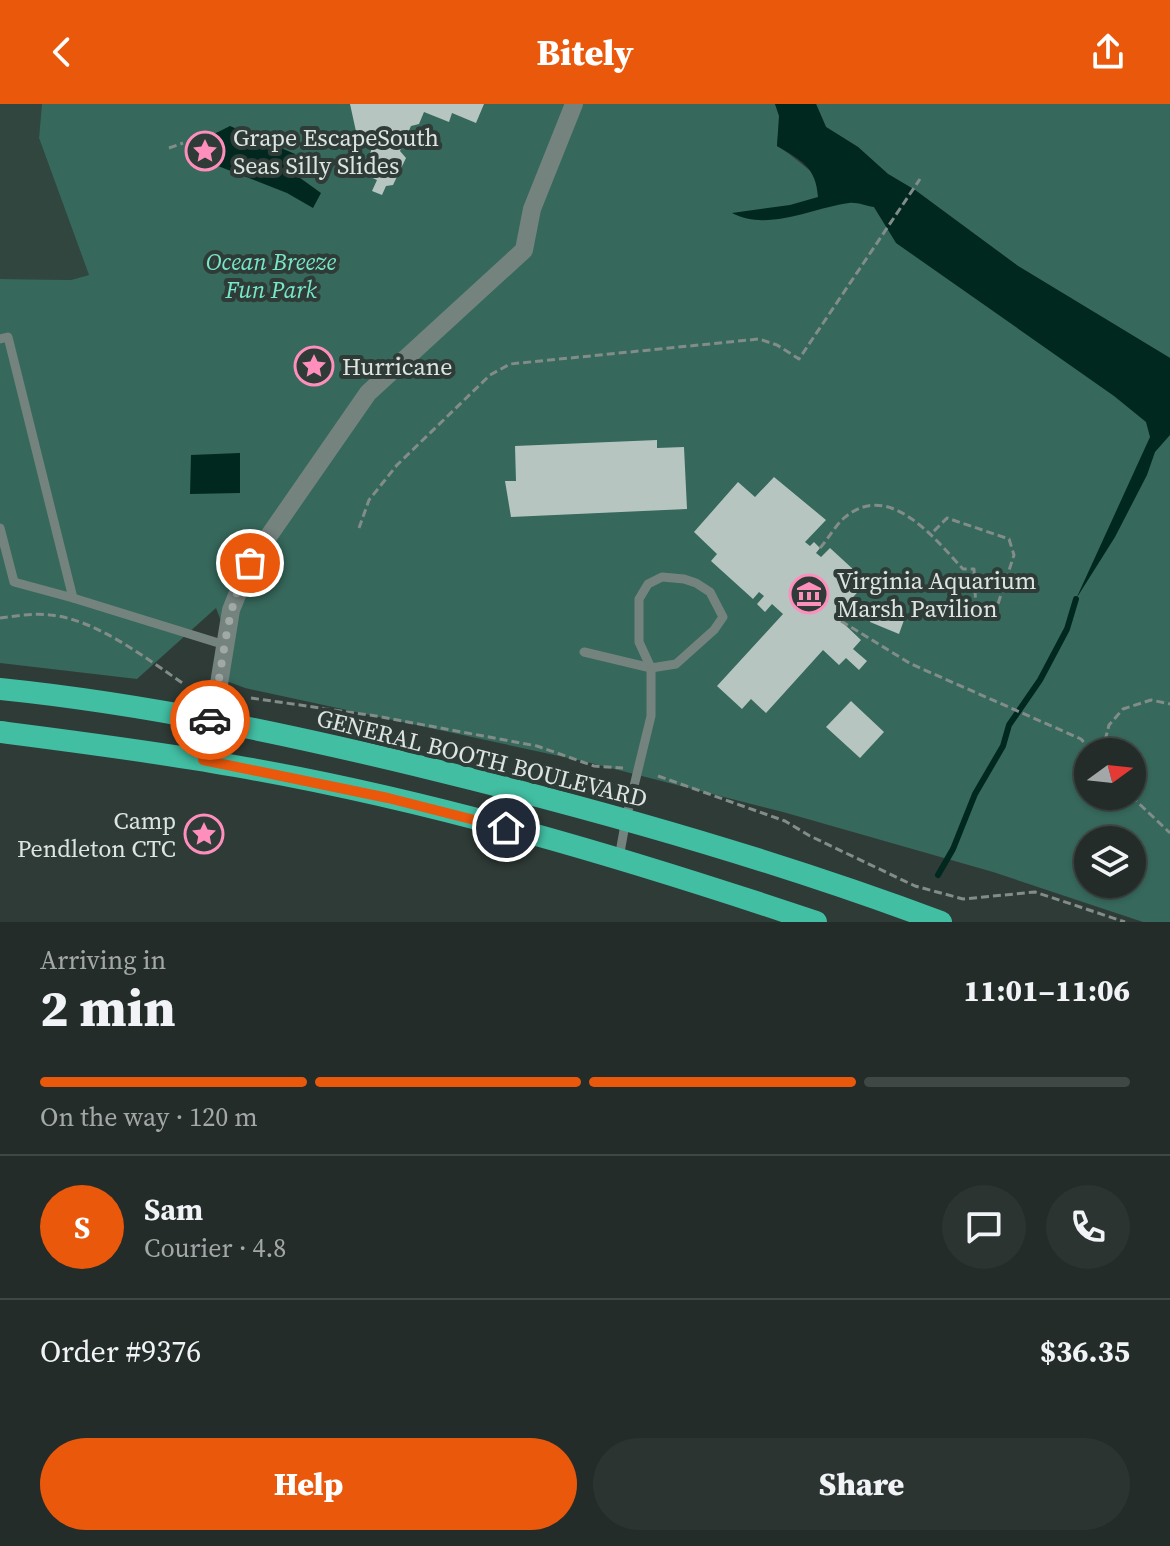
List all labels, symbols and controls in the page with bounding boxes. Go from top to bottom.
text: Bitely [536,28,634,77]
icon: back [40,30,84,74]
icon: share [1086,30,1130,74]
place label: Grape EscapeSouth Seas Silly Slides [233,121,439,182]
place icon: Grape EscapeSouth Seas Silly Slides [184,130,226,172]
park label: Ocean Breeze Fun Park [206,245,336,306]
place icon: Hurricane [293,345,335,387]
place label: Hurricane [342,350,452,383]
pin [216,529,284,597]
icon: bag [228,541,272,585]
place label: Virginia Aquarium Marsh Pavilion [837,564,1036,625]
museum icon: Virginia Aquarium Marsh Pavilion [788,573,830,615]
courier [170,680,250,760]
icon: car [188,698,232,742]
street label: GENERAL BOOTH BOULEVARD [313,701,651,815]
north arrow [1074,738,1146,810]
map controls [1074,738,1146,898]
pin [472,794,540,862]
place label: Camp Pendleton CTC [17,804,176,865]
icon: home [484,806,528,850]
place icon: Camp Pendleton CTC [183,813,225,855]
button: layers [1074,826,1146,898]
text: Arriving in [40,942,166,978]
text: 11:01–11:06 [963,970,1130,1011]
text: 2 min [40,972,176,1043]
text: On the way · 120 m [40,1099,258,1135]
button: chat [942,1185,1026,1269]
button: phone [1046,1185,1130,1269]
text: Sam [144,1189,203,1230]
text: S [74,1207,90,1248]
text: Courier · 4.8 [144,1230,286,1266]
text: Order #9376 [40,1331,201,1372]
text: $36.35 [1040,1331,1130,1372]
button: Help [40,1438,577,1530]
button: Share [593,1438,1130,1530]

